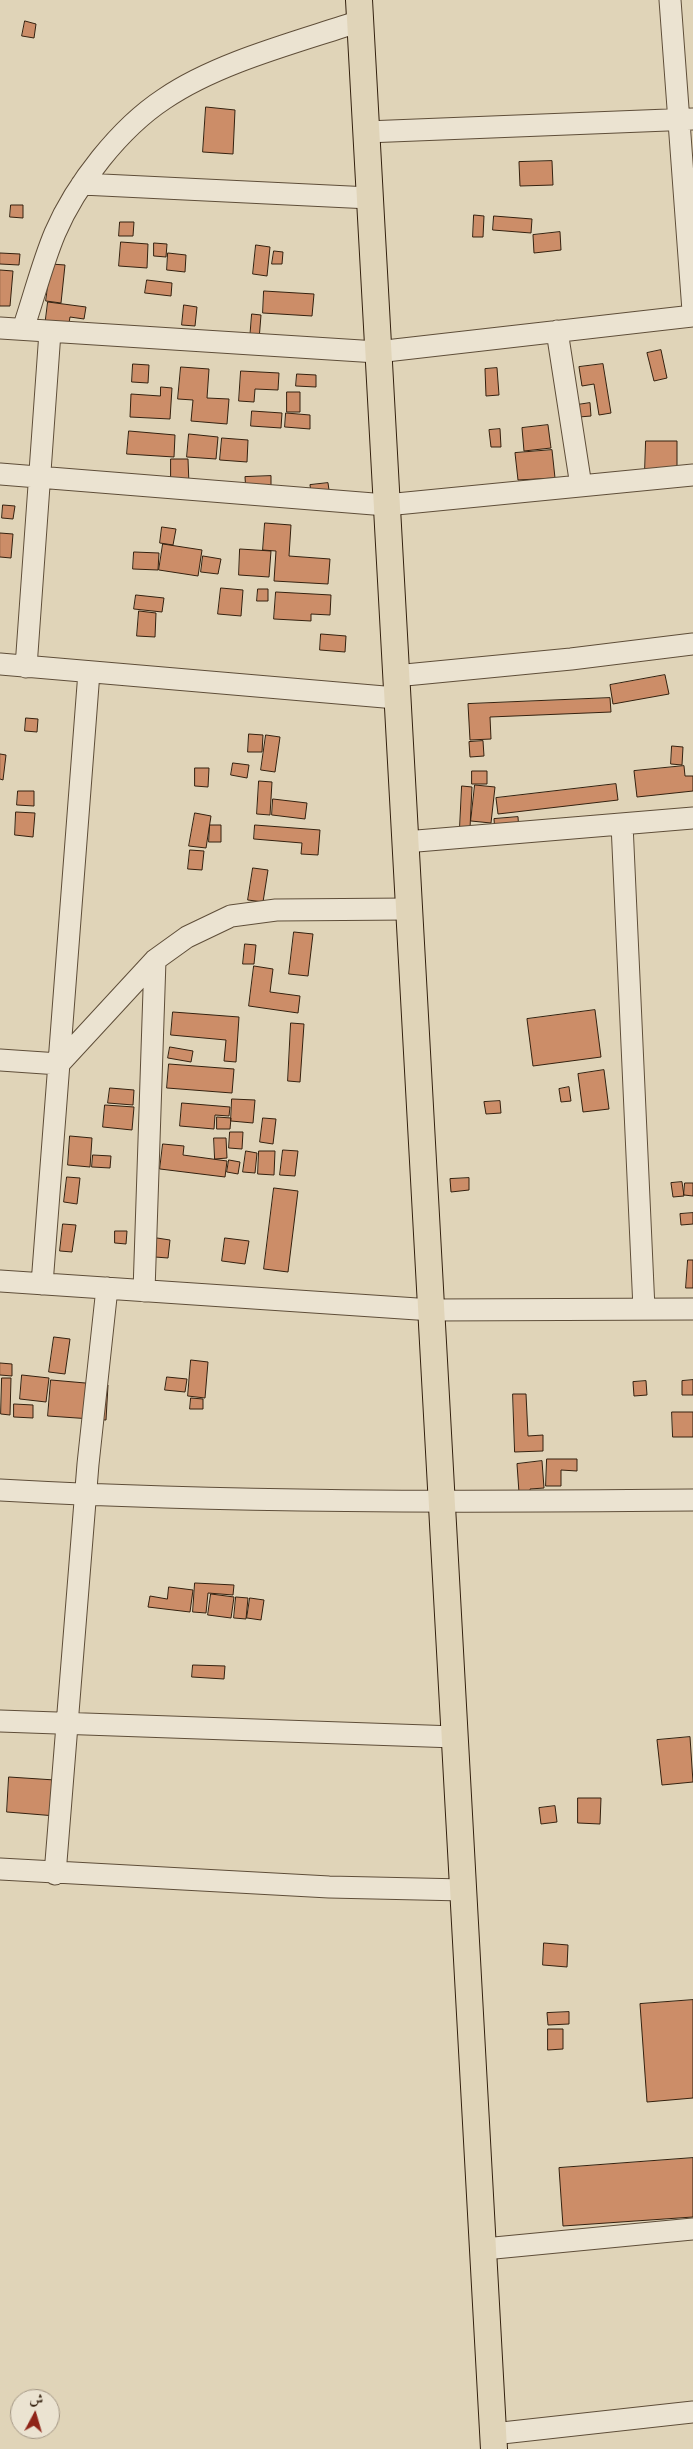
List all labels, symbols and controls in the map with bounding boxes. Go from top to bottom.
north arrow [10,2389,60,2439]
text: ش [29,2390,44,2409]

